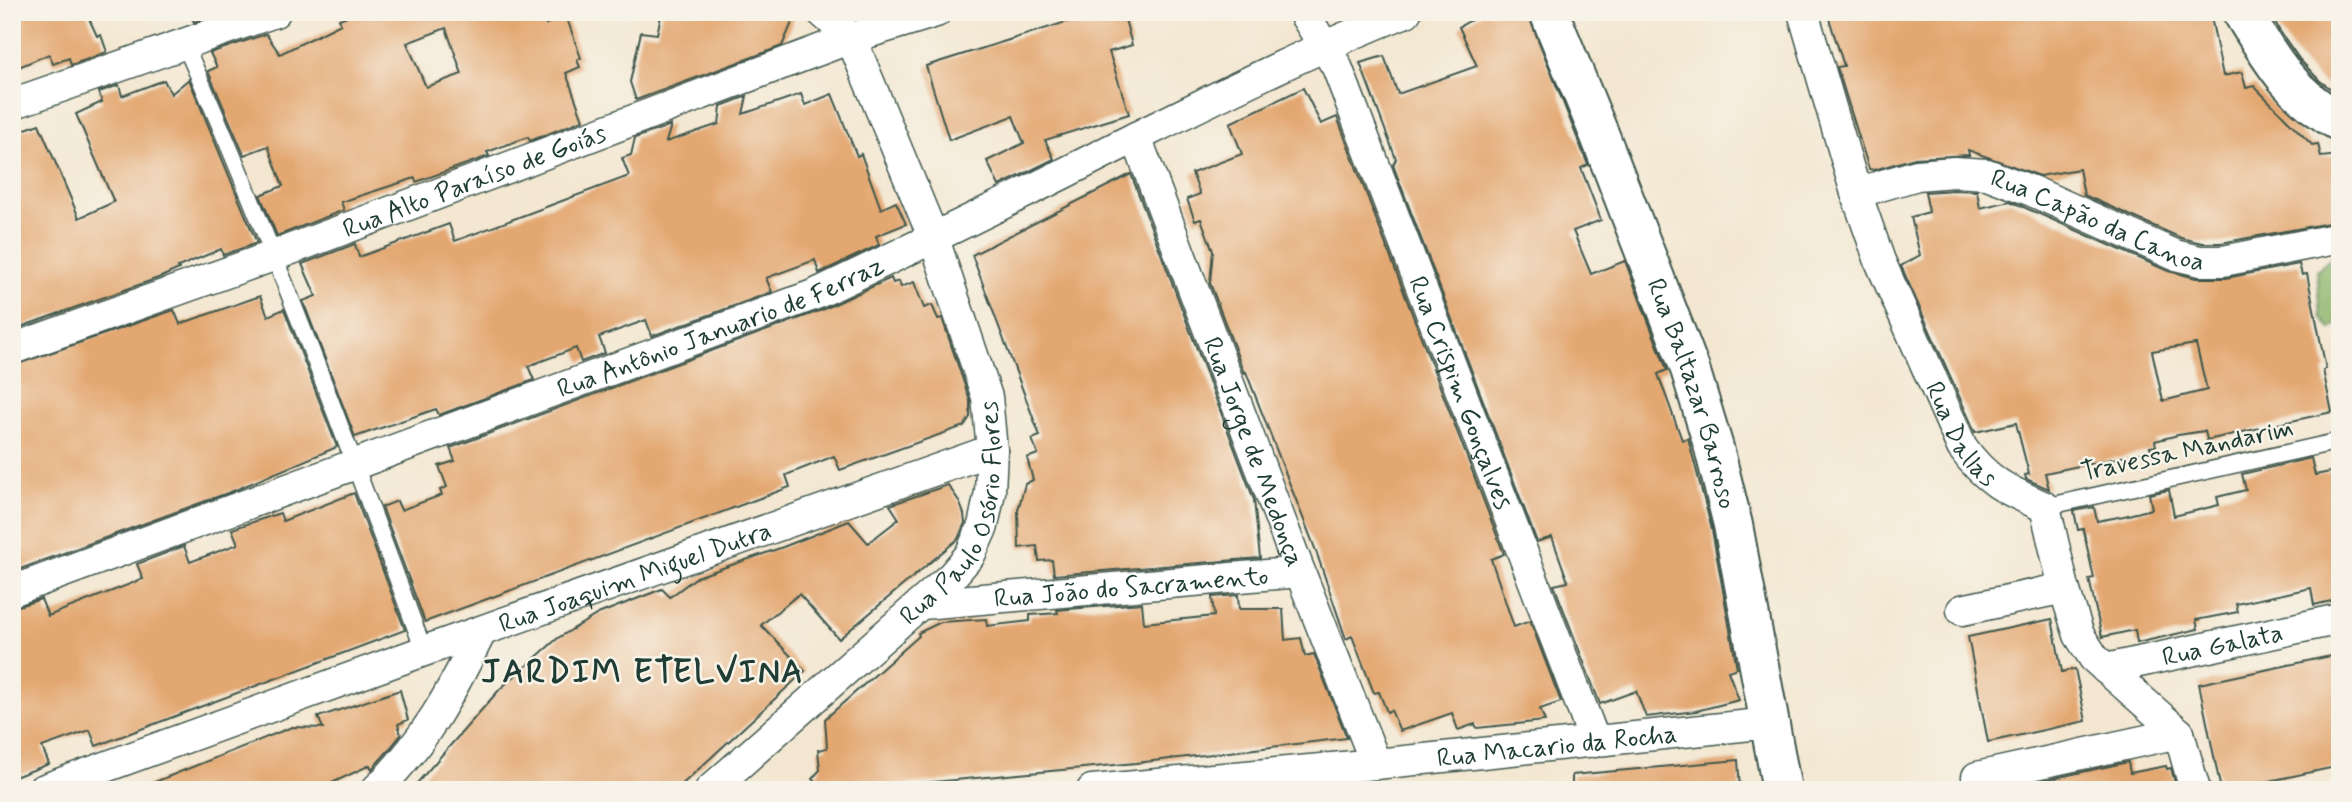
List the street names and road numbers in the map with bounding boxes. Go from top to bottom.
street label: Rua Alto Paraíso de Goiás [338,117,611,247]
street label: Rua Capão da Canoa [1985,162,2208,281]
street label: Rua Antônio Januario de Ferraz [553,249,890,407]
street label: Rua Crispim Gonçalves [1400,272,1519,515]
street label: Rua Baltazar Barroso [1638,274,1743,513]
street label: Rua Jorge de Medonça [1194,332,1311,572]
street label: Rua Dallas [1916,377,2003,495]
street label: Rua Paulo Osório Flores [893,399,1011,634]
street label: Travessa Mandarim [2078,412,2297,490]
street label: Rua Joaquim Miguel Dutra [494,514,776,642]
street label: Rua João do Sacramento [993,560,1270,617]
street label: Rua Galata [2159,617,2286,676]
street label: Rua Macario da Rocha [1435,718,1679,777]

